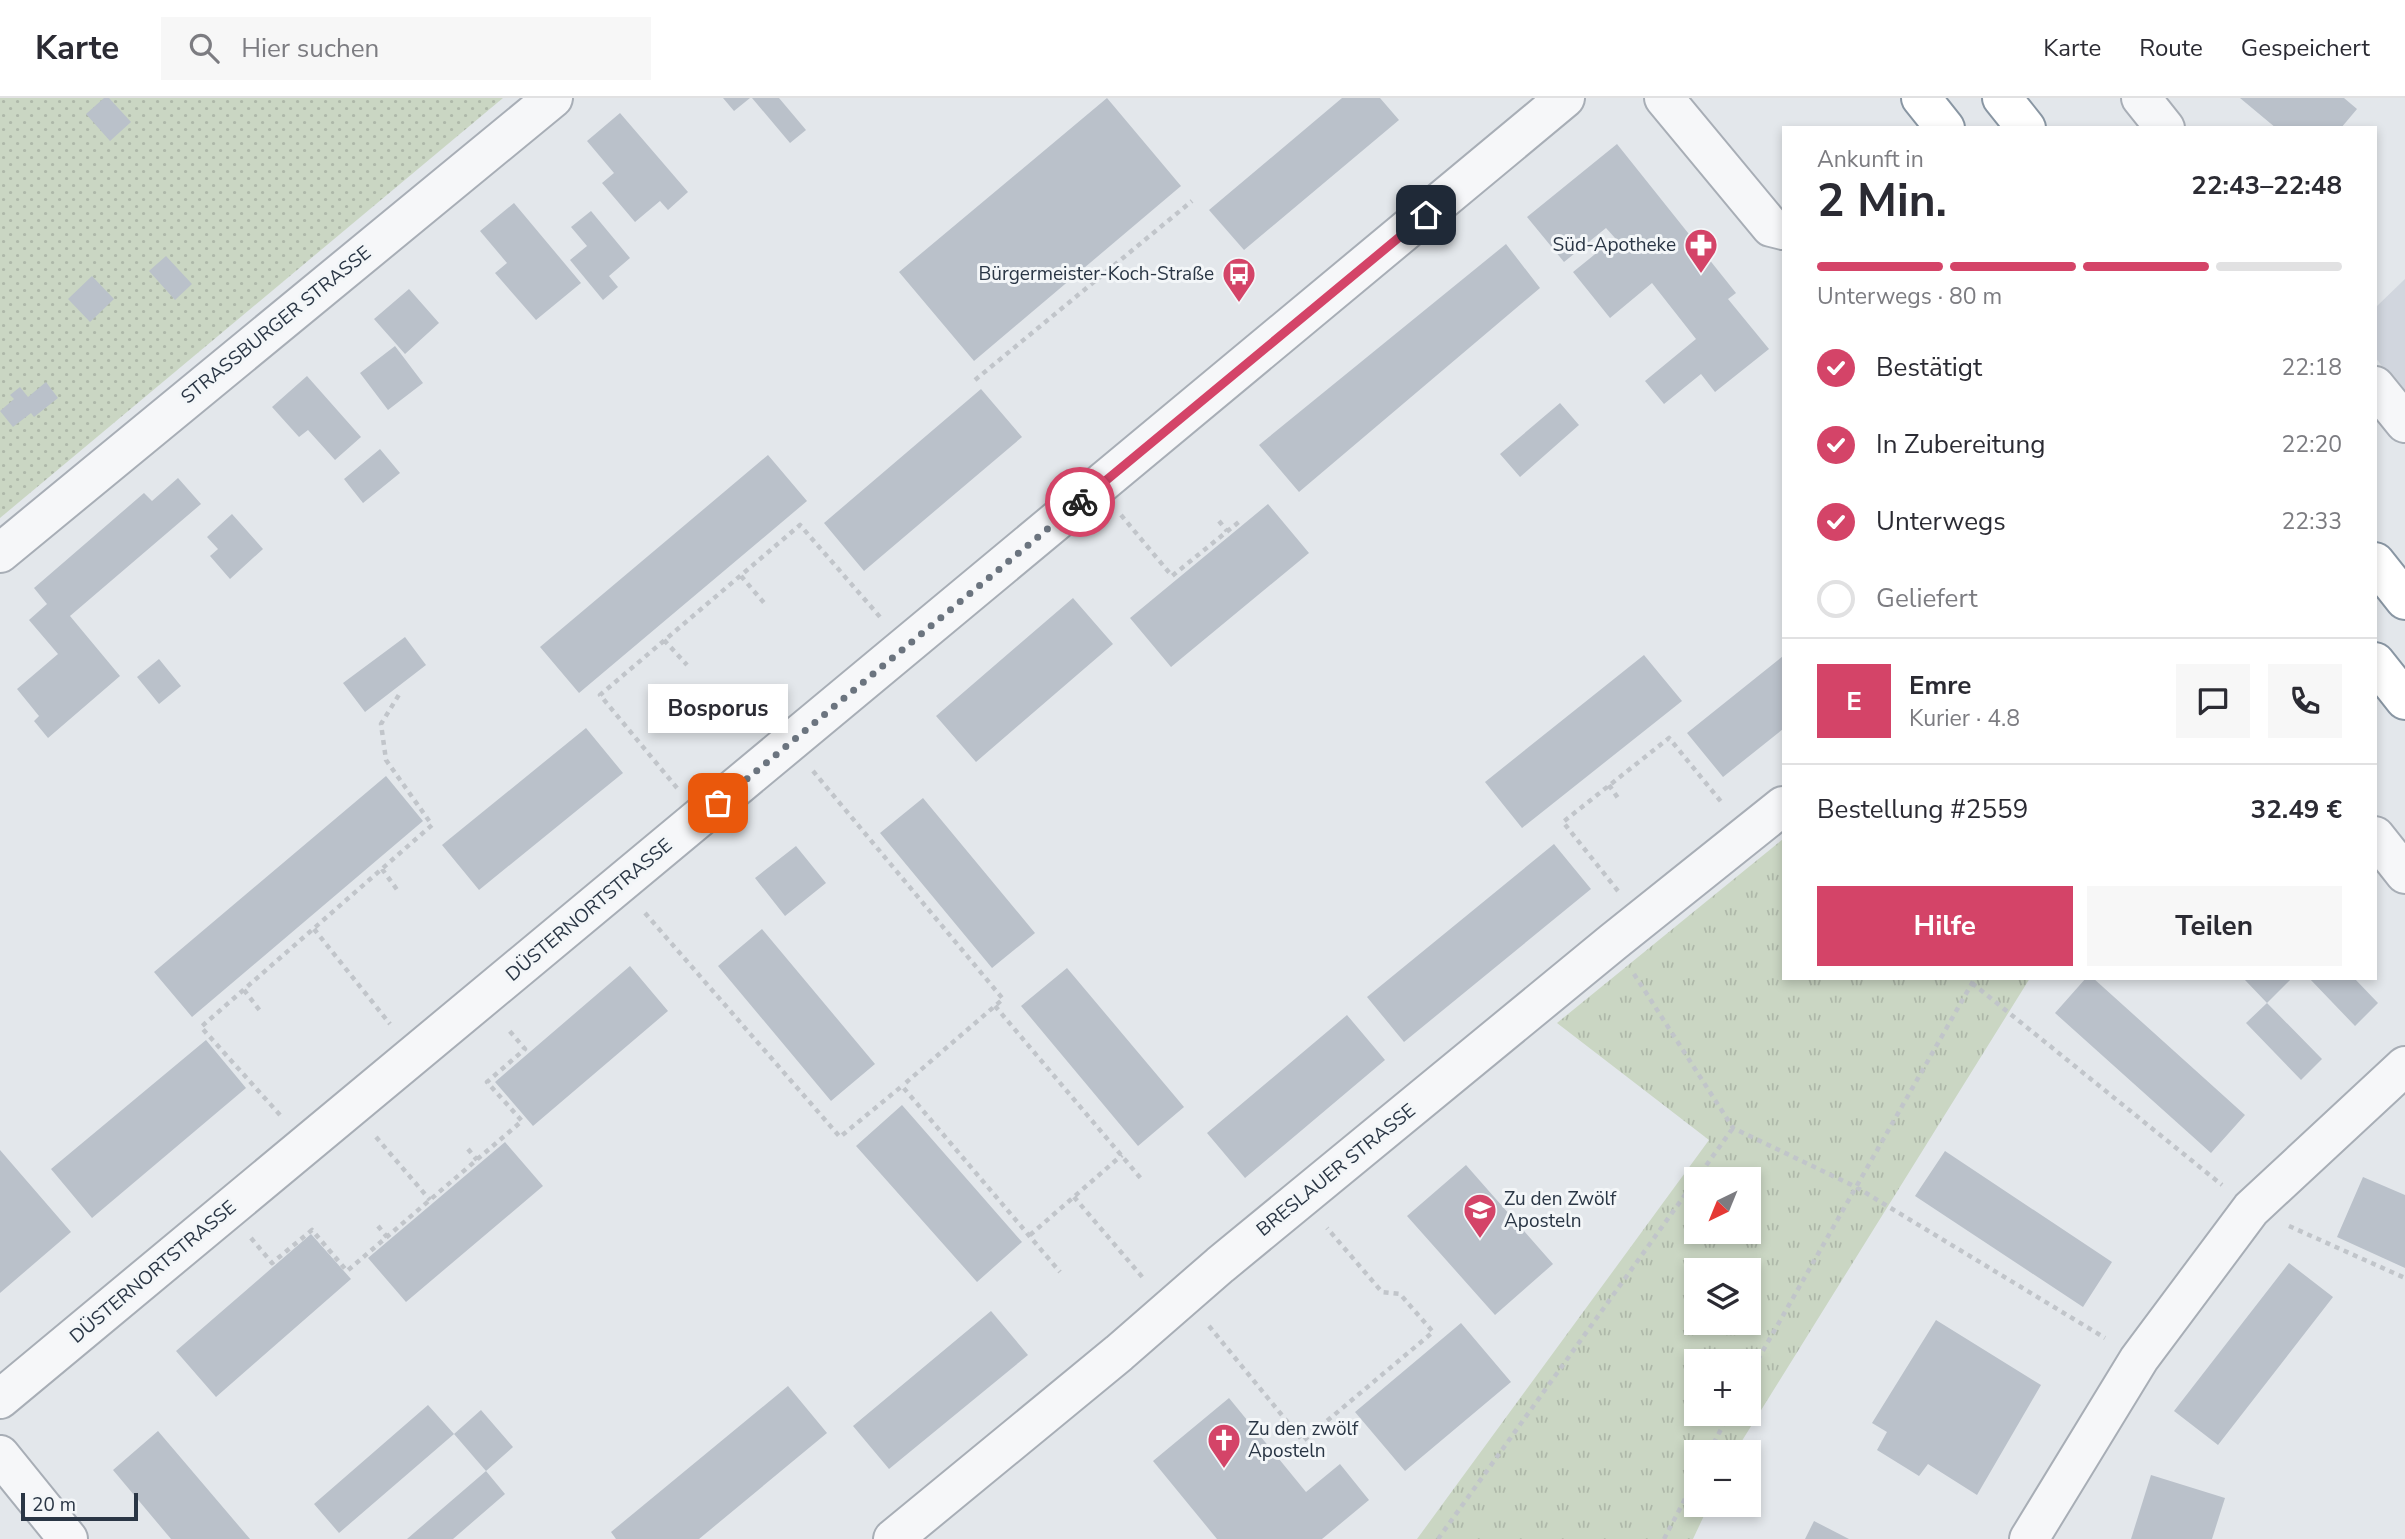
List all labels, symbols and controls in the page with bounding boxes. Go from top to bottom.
search box [161,17,651,80]
text: Karte [35,26,119,71]
icon: search [185,29,223,67]
text: Hier suchen [241,31,379,66]
text: Karte [2043,32,2101,64]
text: Route [2139,32,2203,64]
text: Gespeichert [2241,32,2370,64]
text: Ankunft in [1817,144,1924,175]
text: 22:43–22:48 [2191,168,2342,203]
text: 2 Min. [1817,169,1947,232]
pin [1396,185,1456,245]
icon: home [1407,196,1445,234]
pharmacy icon: Süd-Apotheke [1682,226,1720,275]
place label: Süd-Apotheke [1553,232,1676,258]
street label: STRASSBURGER STRASSE [175,240,377,410]
bus stop icon: Bürgermeister-Koch-Straße [1220,255,1258,304]
place label: Bürgermeister-Koch-Straße [978,261,1214,287]
text: Unterwegs · 80 m [1817,281,2002,312]
icon: check [1817,349,1855,387]
text: Bestätigt [1876,350,1982,385]
text: 22:18 [2282,352,2342,383]
icon: check [1817,426,1855,464]
text: In Zubereitung [1876,427,2045,462]
text: 22:20 [2282,429,2342,460]
courier [1045,467,1115,537]
icon: bike [1061,483,1099,521]
icon: check [1817,503,1855,541]
text: Unterwegs [1876,504,2006,539]
text: 22:33 [2282,506,2342,537]
text: Geliefert [1876,581,1977,616]
button: chat [2176,664,2250,738]
button: phone [2268,664,2342,738]
text: Emre [1909,668,1971,703]
callout: Bosporus [648,684,788,733]
text: E [1846,684,1862,719]
text: Bosporus [668,693,768,724]
text: Kurier · 4.8 [1909,703,2020,734]
pin [688,773,748,833]
icon: bag [699,784,737,822]
text: Bestellung #2559 [1817,792,2028,827]
text: 32.49 € [2251,792,2342,827]
street label: DÜSTERNORTSTRASSE [500,833,678,987]
button: Hilfe [1817,886,2073,966]
button: Teilen [2087,886,2342,966]
street label: BRESLAUER STRASSE [1251,1098,1421,1242]
north arrow [1684,1167,1760,1244]
map controls [1684,1167,1761,1517]
place label: Zu den Zwölf Aposteln [1504,1186,1617,1234]
school or university icon: Zu den Zwölf Aposteln [1461,1191,1499,1240]
street label: DÜSTERNORTSTRASSE [64,1195,242,1349]
button: layers [1684,1258,1761,1335]
button: + [1684,1349,1761,1426]
place label: Zu den zwölf Aposteln [1248,1416,1359,1464]
church icon: Zu den zwölf Aposteln [1205,1421,1243,1470]
button: − [1684,1440,1761,1517]
scale bar [21,1490,138,1522]
text: 20 m [32,1492,76,1518]

